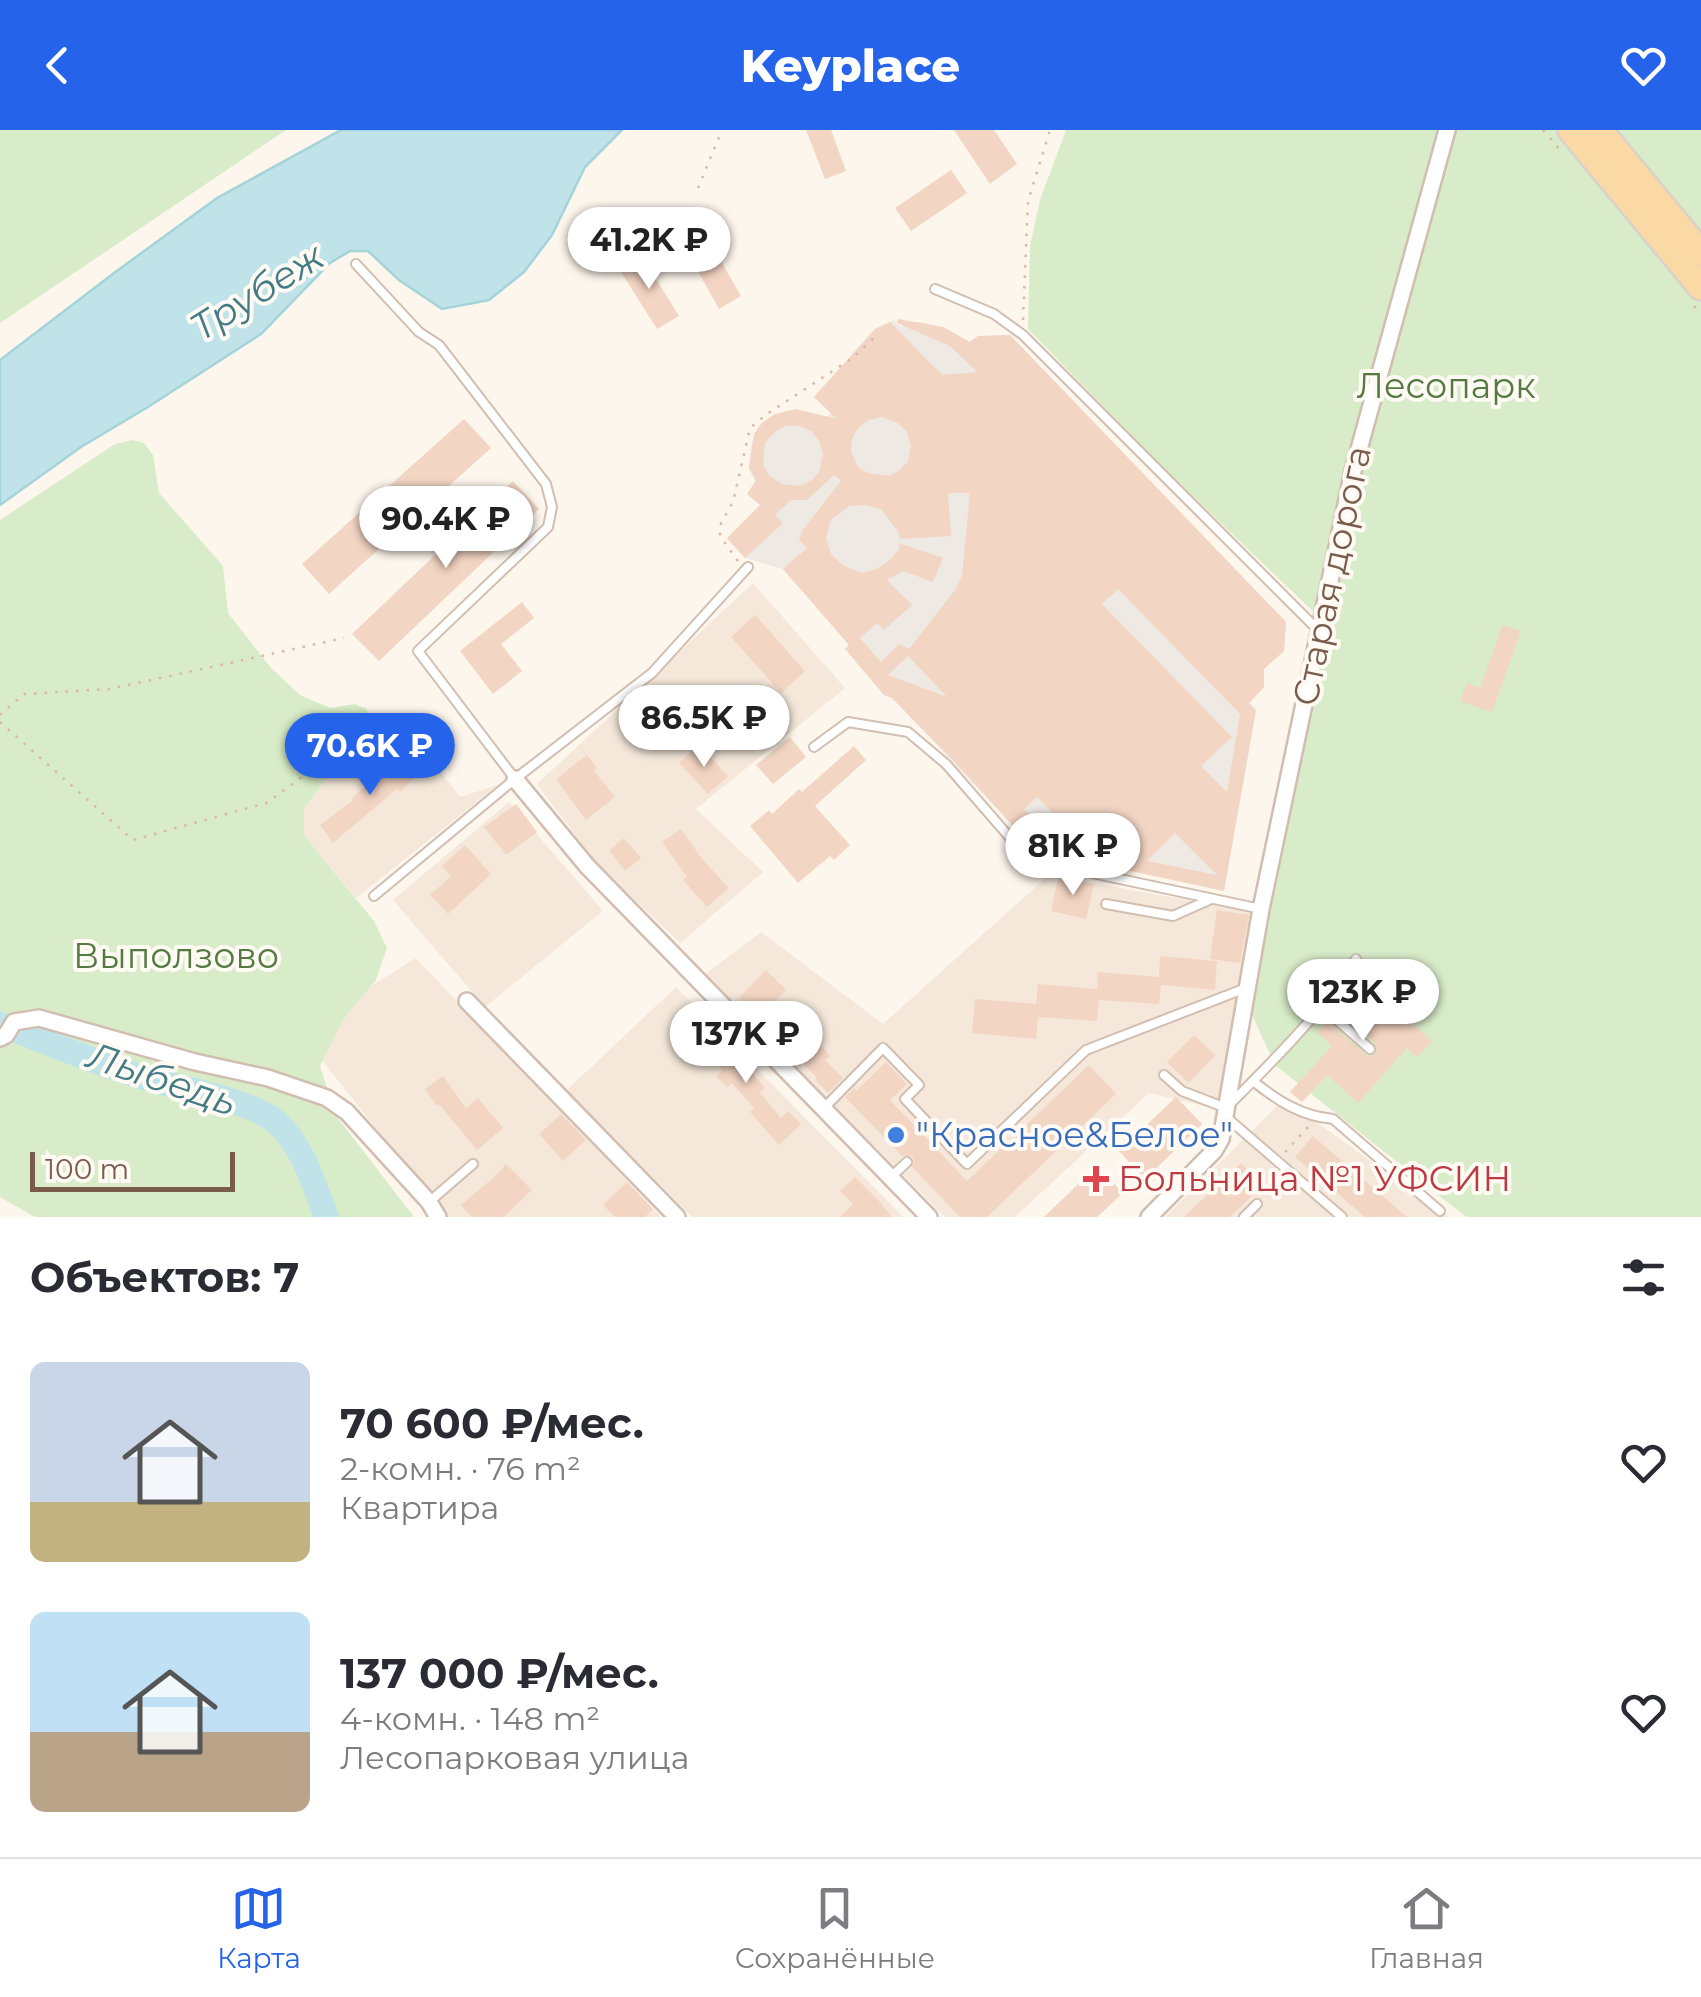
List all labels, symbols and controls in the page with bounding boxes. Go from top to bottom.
icon: back [30,38,85,93]
text: Keyplace [741,38,960,93]
icon: heart [1616,38,1671,93]
pin: 41.2K ₽ [557,207,741,292]
text: 41.2K ₽ [590,220,708,259]
water label: Трубеж [181,232,333,351]
park label: Лесопарк [1356,364,1536,407]
street label: Старая дорога [1283,442,1380,710]
pin: 90.4K ₽ [354,486,538,571]
text: 90.4K ₽ [381,499,511,538]
pin: 86.5K ₽ [612,685,796,770]
text: 86.5K ₽ [641,698,767,737]
pin: 70.6K ₽ [278,713,462,798]
text: 70.6K ₽ [307,726,433,765]
pin: 81K ₽ [1003,813,1143,898]
text: 81K ₽ [1027,826,1119,865]
park label: Выползово [73,934,279,977]
pin: 123K ₽ [1282,959,1444,1044]
text: 123K ₽ [1309,972,1417,1011]
pin: 137K ₽ [665,1001,827,1086]
text: 137K ₽ [692,1014,800,1053]
water label: Лыбедь [80,1031,243,1126]
place label: "Красное&Белое" [916,1113,1233,1156]
marker: "Красное&Белое" [885,1124,907,1146]
scale bar [30,1147,235,1192]
text: 100 m [45,1152,129,1186]
place label: Больница №1 УФСИН [1118,1157,1511,1200]
marker: Больница №1 УФСИН [1083,1166,1109,1192]
icon: filters [1616,1250,1671,1305]
text: Объектов: 7 [30,1251,299,1303]
text: 70 600 ₽/мес. [340,1397,644,1449]
icon: home [110,1402,230,1522]
icon: heart [1616,1435,1671,1490]
text: 2-комн. · 76 m² [340,1449,581,1488]
text: Квартира [340,1488,499,1527]
text: 137 000 ₽/мес. [340,1647,659,1699]
icon: home [110,1652,230,1772]
icon: heart [1616,1685,1671,1740]
text: 4-комн. · 148 m² [340,1699,600,1738]
text: Лесопарковая улица [340,1738,689,1777]
tab: Карта [217,1881,301,1975]
tab: Сохранённые [735,1881,935,1975]
tab: Главная [1369,1881,1484,1975]

